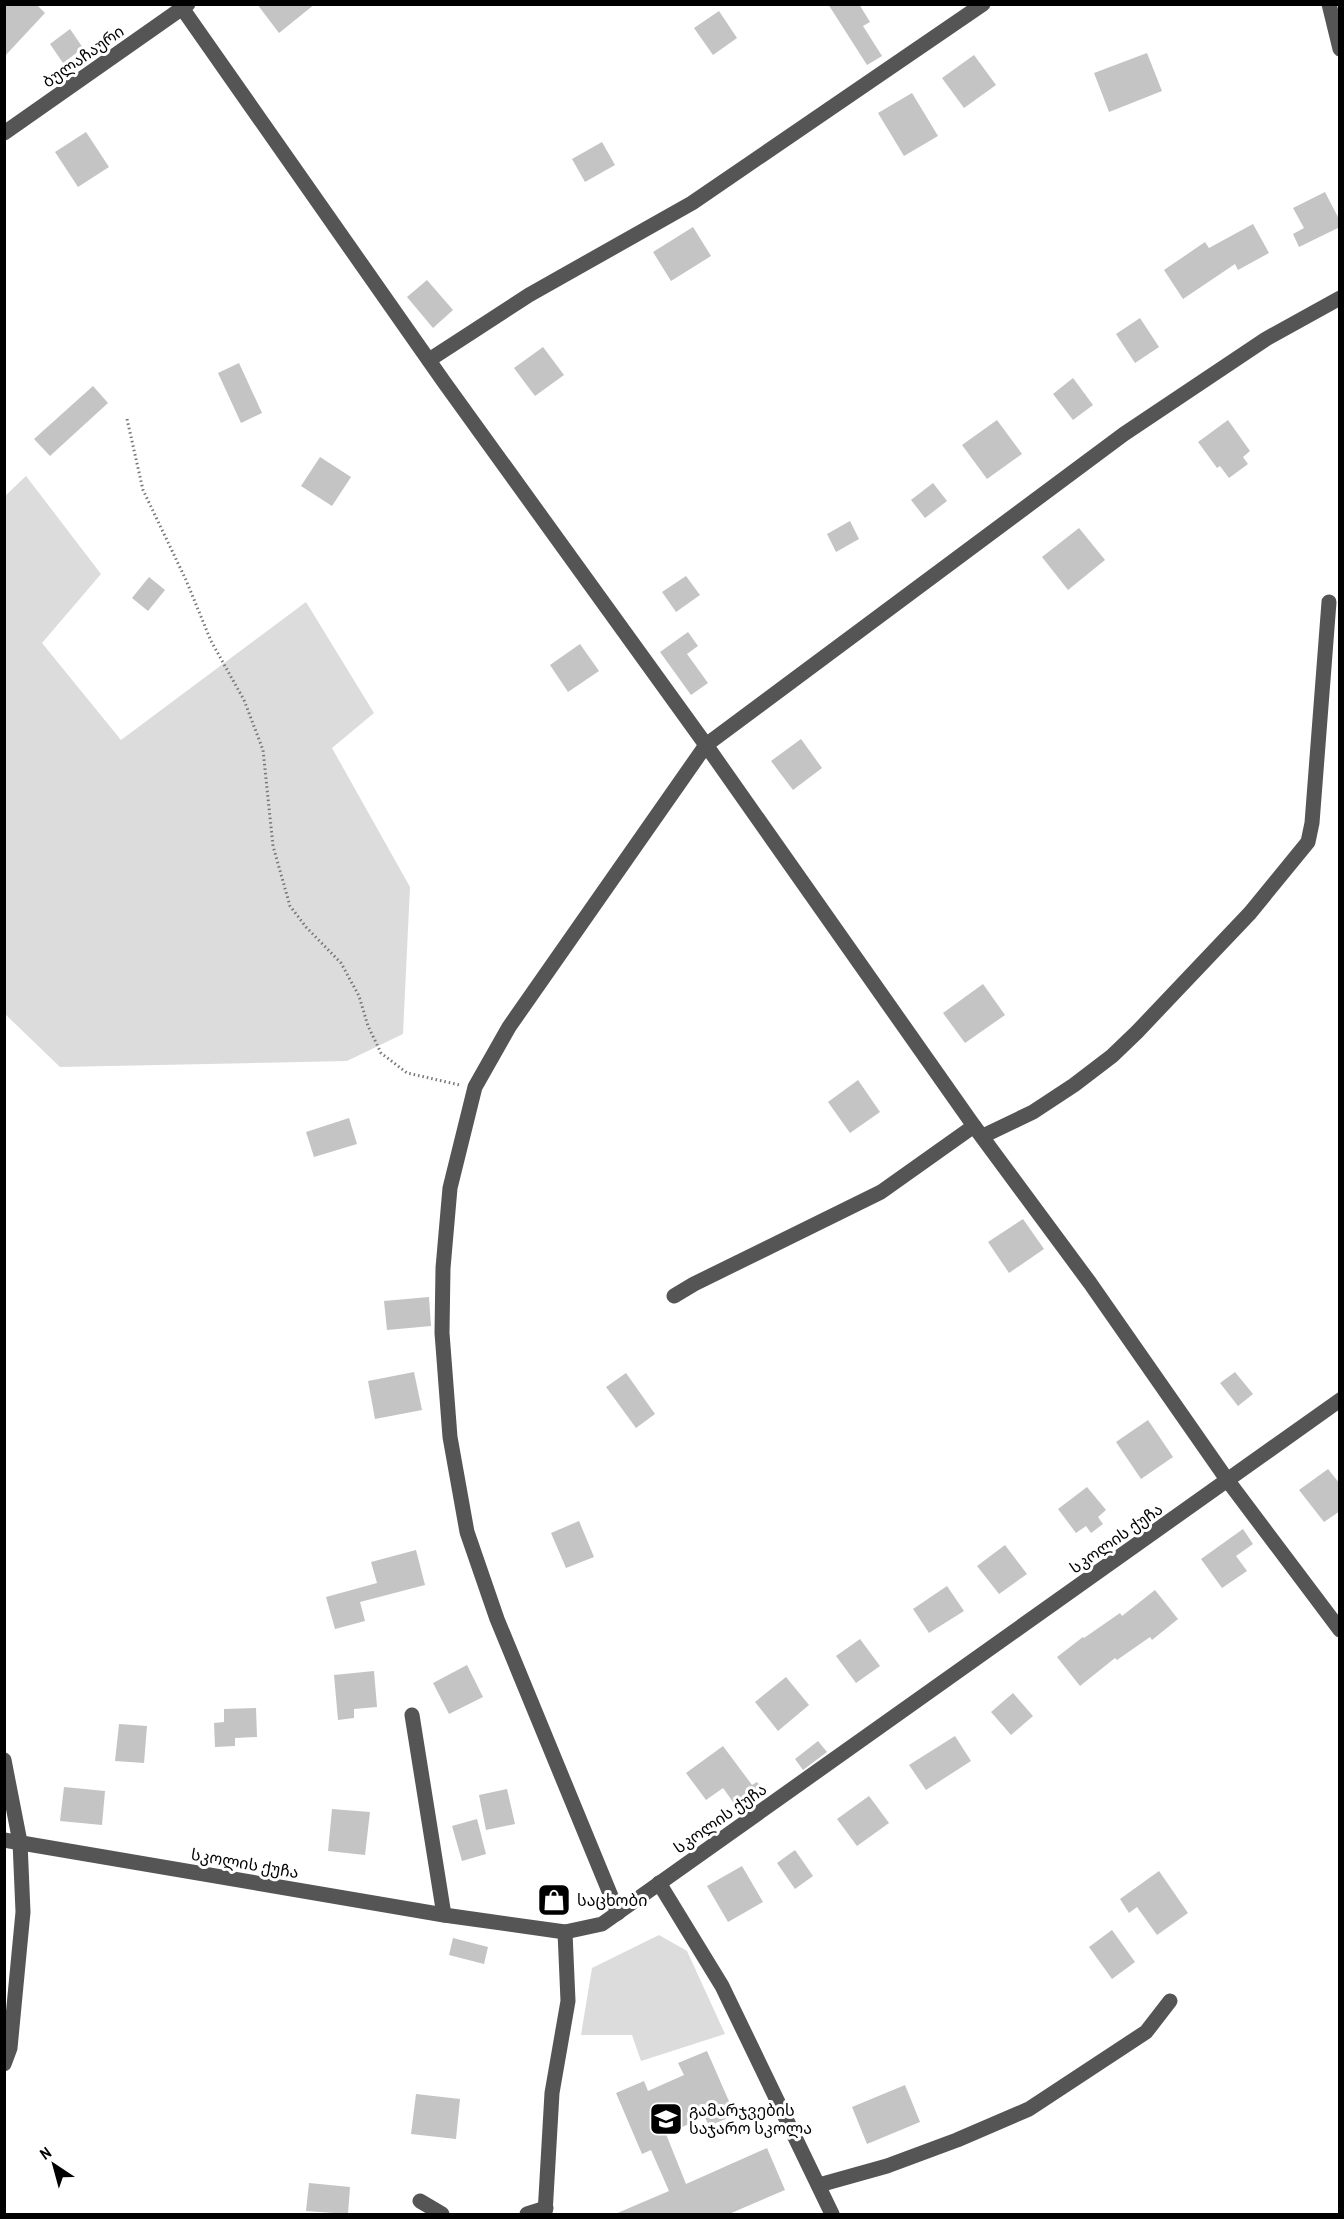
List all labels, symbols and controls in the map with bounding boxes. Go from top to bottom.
street label: ბულაჩაური [38,20,128,92]
street label: სკოლის ქუჩა [1065,1498,1167,1578]
street label: სკოლის ქუჩა [669,1778,771,1858]
street label: სკოლის ქუჩა [189,1843,301,1883]
shop icon: საცხობი [536,1882,572,1918]
place label: საცხობი [577,1889,647,1911]
place label: გამარჯვების საჯარო სკოლა [689,2099,812,2139]
school or university icon: გამარჯვების საჯარო სკოლა [648,2101,684,2137]
north arrow [24,2135,84,2195]
text: N [35,2141,55,2165]

